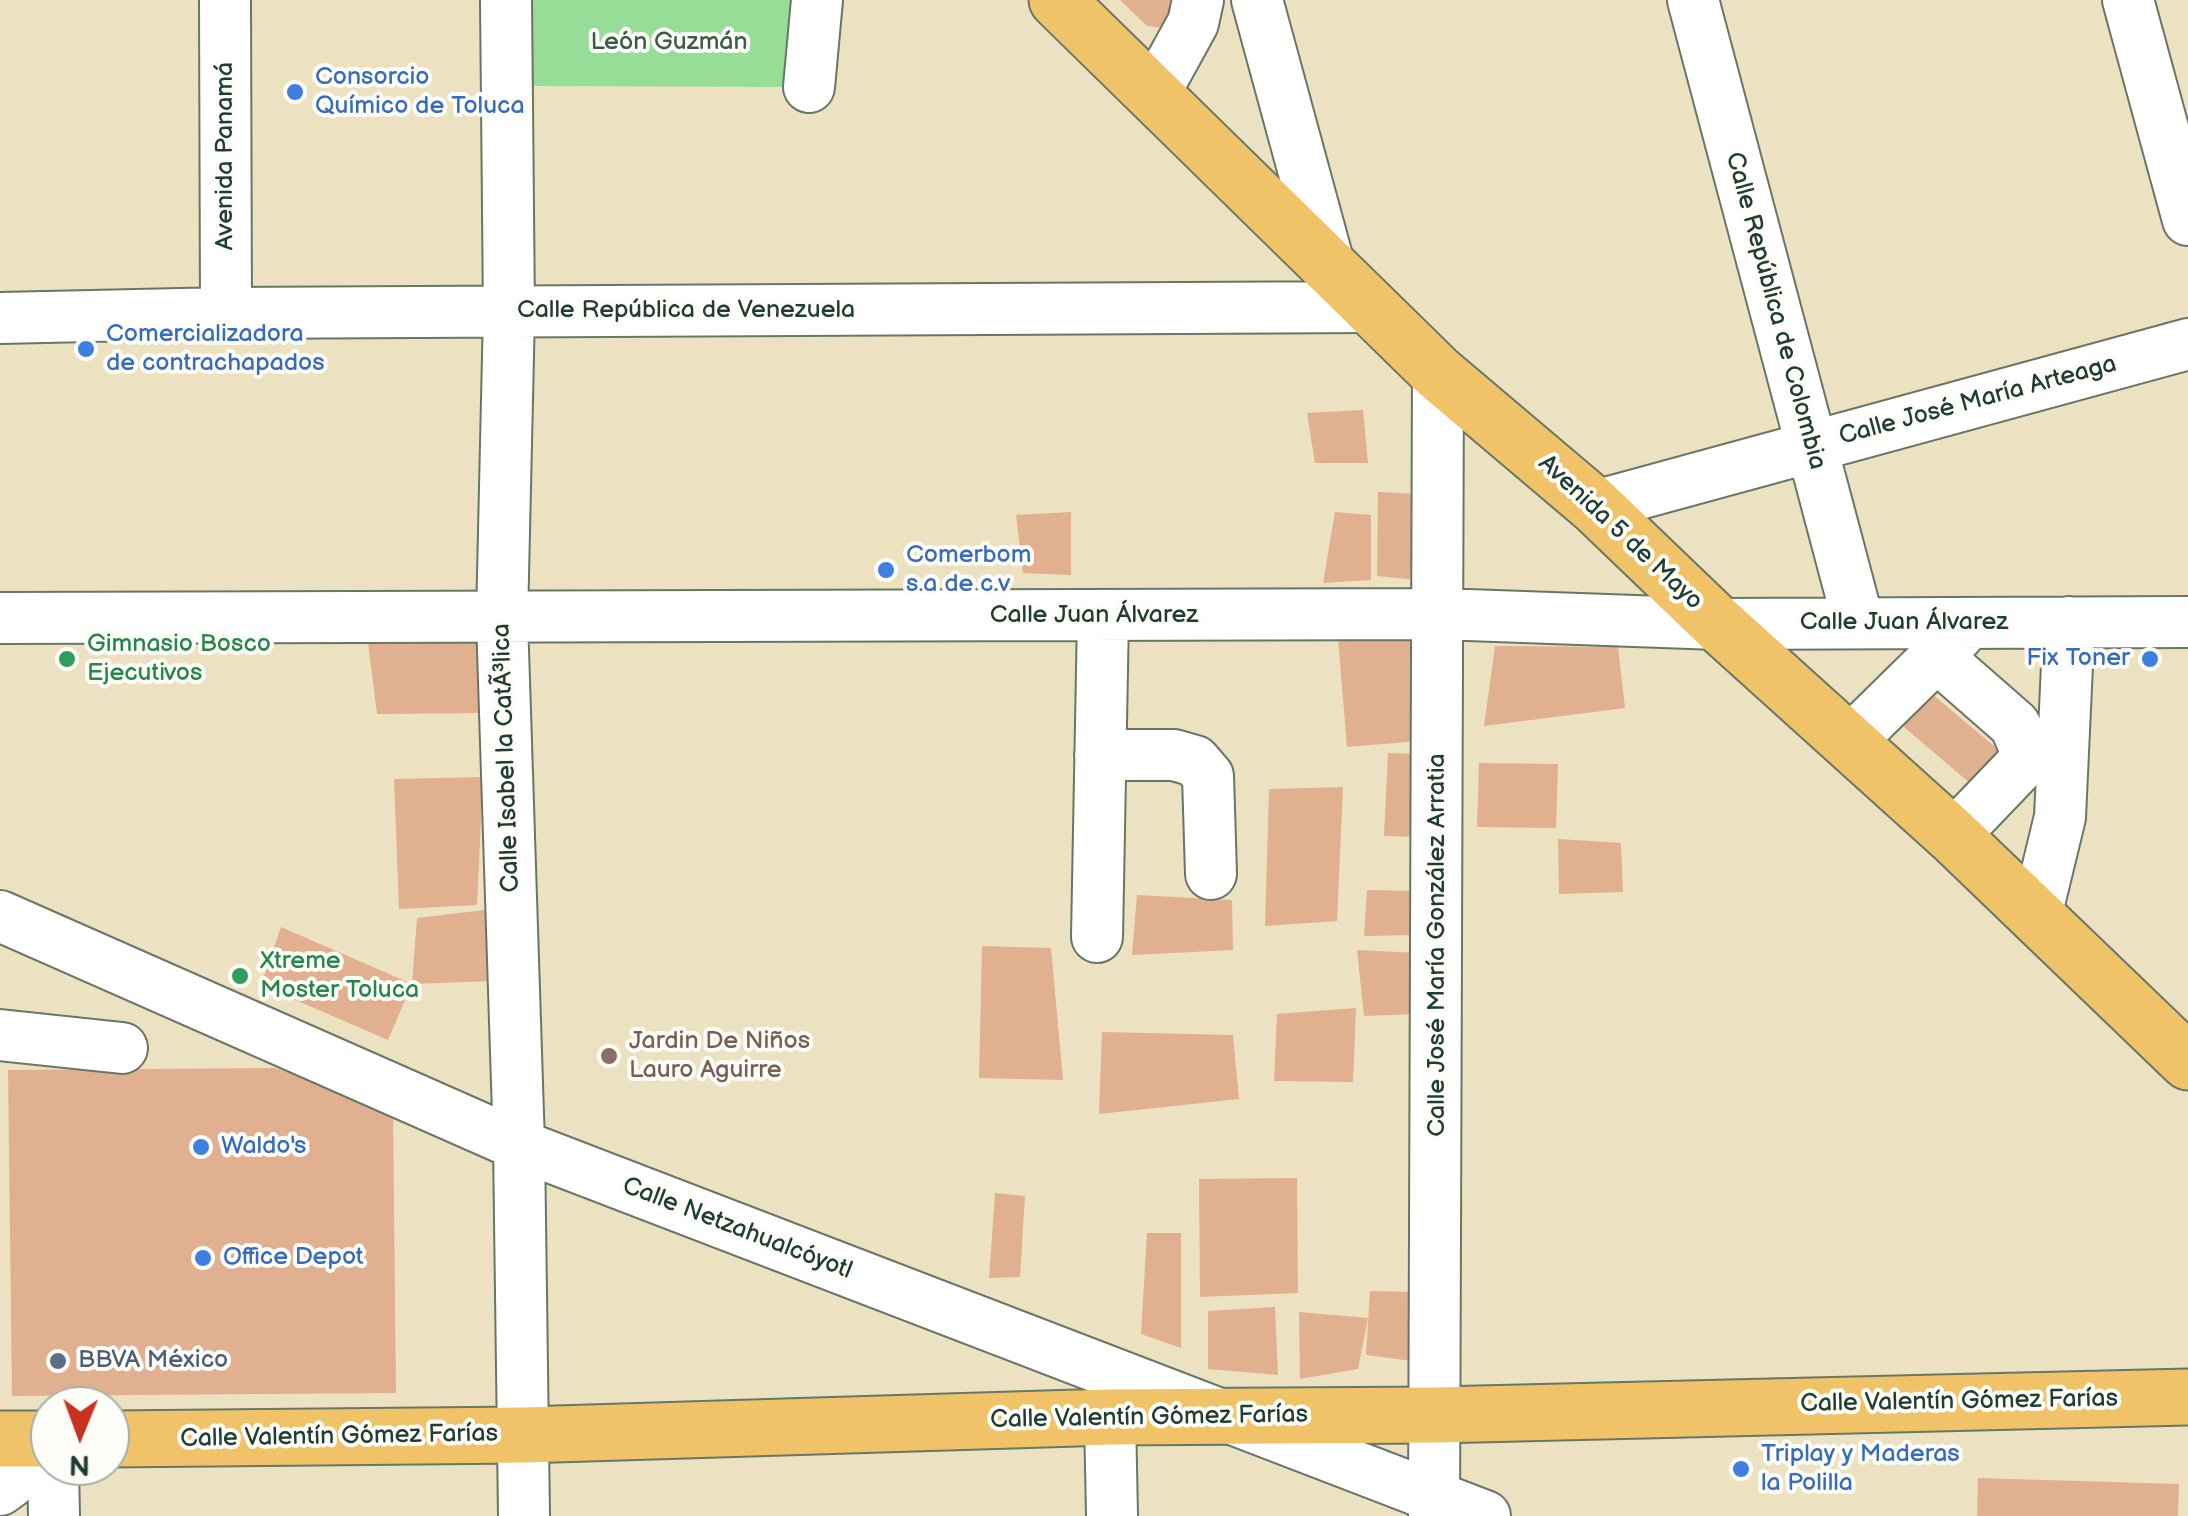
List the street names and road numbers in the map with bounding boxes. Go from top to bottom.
street label: Avenida Panamá [211,62,241,250]
street label: Calle República de Colombia [1718,149,1832,473]
street label: Calle República de Venezuela [517,296,855,326]
street label: Calle José María Arteaga [1836,349,2120,453]
street label: Avenida 5 de Mayo [1532,449,1708,617]
street label: Calle Juan Álvarez [990,601,1198,631]
street label: Calle Juan Álvarez [1800,608,2008,638]
street label: Calle Isabel la CatÃ³lica [487,623,527,893]
street label: Calle José María González Arratia [1423,753,1453,1137]
street label: Calle Netzahualcóyotl [618,1171,856,1287]
street label: Calle Valentín Gómez Farías [1800,1384,2118,1420]
street label: Calle Valentín Gómez Farías [990,1400,1308,1436]
street label: Calle Valentín Gómez Farías [180,1419,498,1455]

